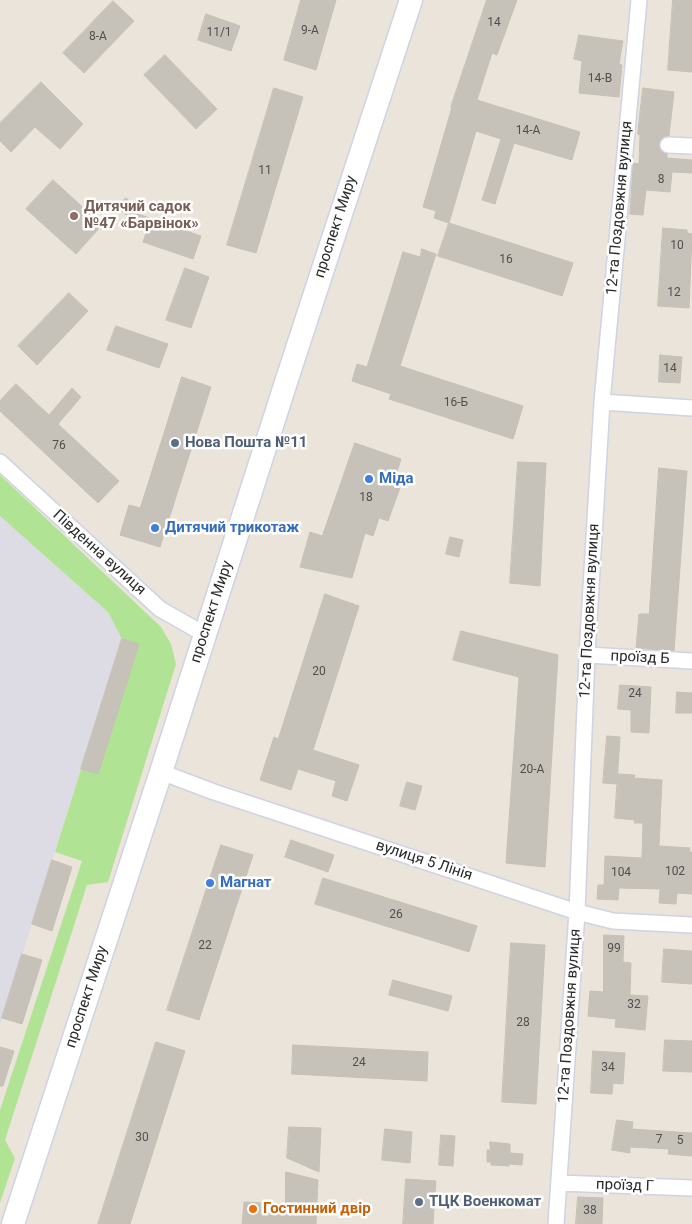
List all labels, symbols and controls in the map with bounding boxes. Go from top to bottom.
house number: 14 [487,16,501,30]
house number: 9-А [301,24,319,38]
house number: 11/1 [206,26,232,40]
house number: 8-А [89,30,107,44]
house number: 14-В [588,72,612,86]
street label: 12-та Поздовжня вулиця [603,120,637,296]
house number: 14-А [516,124,540,138]
house number: 11 [258,164,272,178]
house number: 8 [658,173,664,187]
street label: проспект Миру [311,174,361,280]
place label: Дитячий садок №47 «Барвінок» [84,198,199,233]
marker: Дитячий садок №47 «Барвінок» [68,210,80,222]
house number: 10 [670,239,684,253]
house number: 16 [499,253,513,267]
house number: 12 [667,286,681,300]
house number: 14 [663,362,677,376]
house number: 16-Б [444,396,468,410]
place label: Нова Пошта №11 [185,434,307,452]
marker: Нова Пошта №11 [169,437,181,449]
house number: 76 [52,439,66,453]
place label: Міда [379,470,414,488]
marker: Міда [363,473,375,485]
house number: 18 [359,491,373,505]
street label: Південна вулиця [49,507,149,599]
place label: Дитячий трикотаж [165,519,299,537]
marker: Дитячий трикотаж [149,522,161,534]
street label: 12-та Поздовжня вулиця [576,523,604,699]
street label: проспект Миру [187,559,237,665]
street label: проїзд Б [610,647,670,669]
house number: 20 [312,665,326,679]
house number: 24 [628,687,642,701]
house number: 20-А [520,763,544,777]
street label: вулиця 5 Лінія [373,837,475,885]
house number: 102 [665,865,685,879]
house number: 104 [611,866,631,880]
place label: Магнат [220,874,272,892]
marker: Магнат [204,877,216,889]
house number: 26 [389,908,403,922]
street label: 12-та Поздовжня вулиця [555,928,585,1104]
house number: 22 [198,939,212,953]
house number: 99 [607,942,621,956]
street label: проспект Миру [62,944,112,1050]
house number: 32 [627,998,641,1012]
house number: 28 [516,1016,530,1030]
house number: 24 [352,1056,366,1070]
house number: 34 [601,1061,615,1075]
house number: 30 [135,1131,149,1145]
house number: 7 [656,1133,662,1147]
house number: 5 [677,1134,683,1148]
street label: проїзд Г [596,1176,654,1196]
place label: ТЦК Военкомат [429,1193,541,1211]
marker: ТЦК Военкомат [413,1196,425,1208]
place label: Гостинний двір [263,1200,371,1218]
marker: Гостинний двір [247,1203,259,1215]
house number: 38 [583,1204,597,1218]

